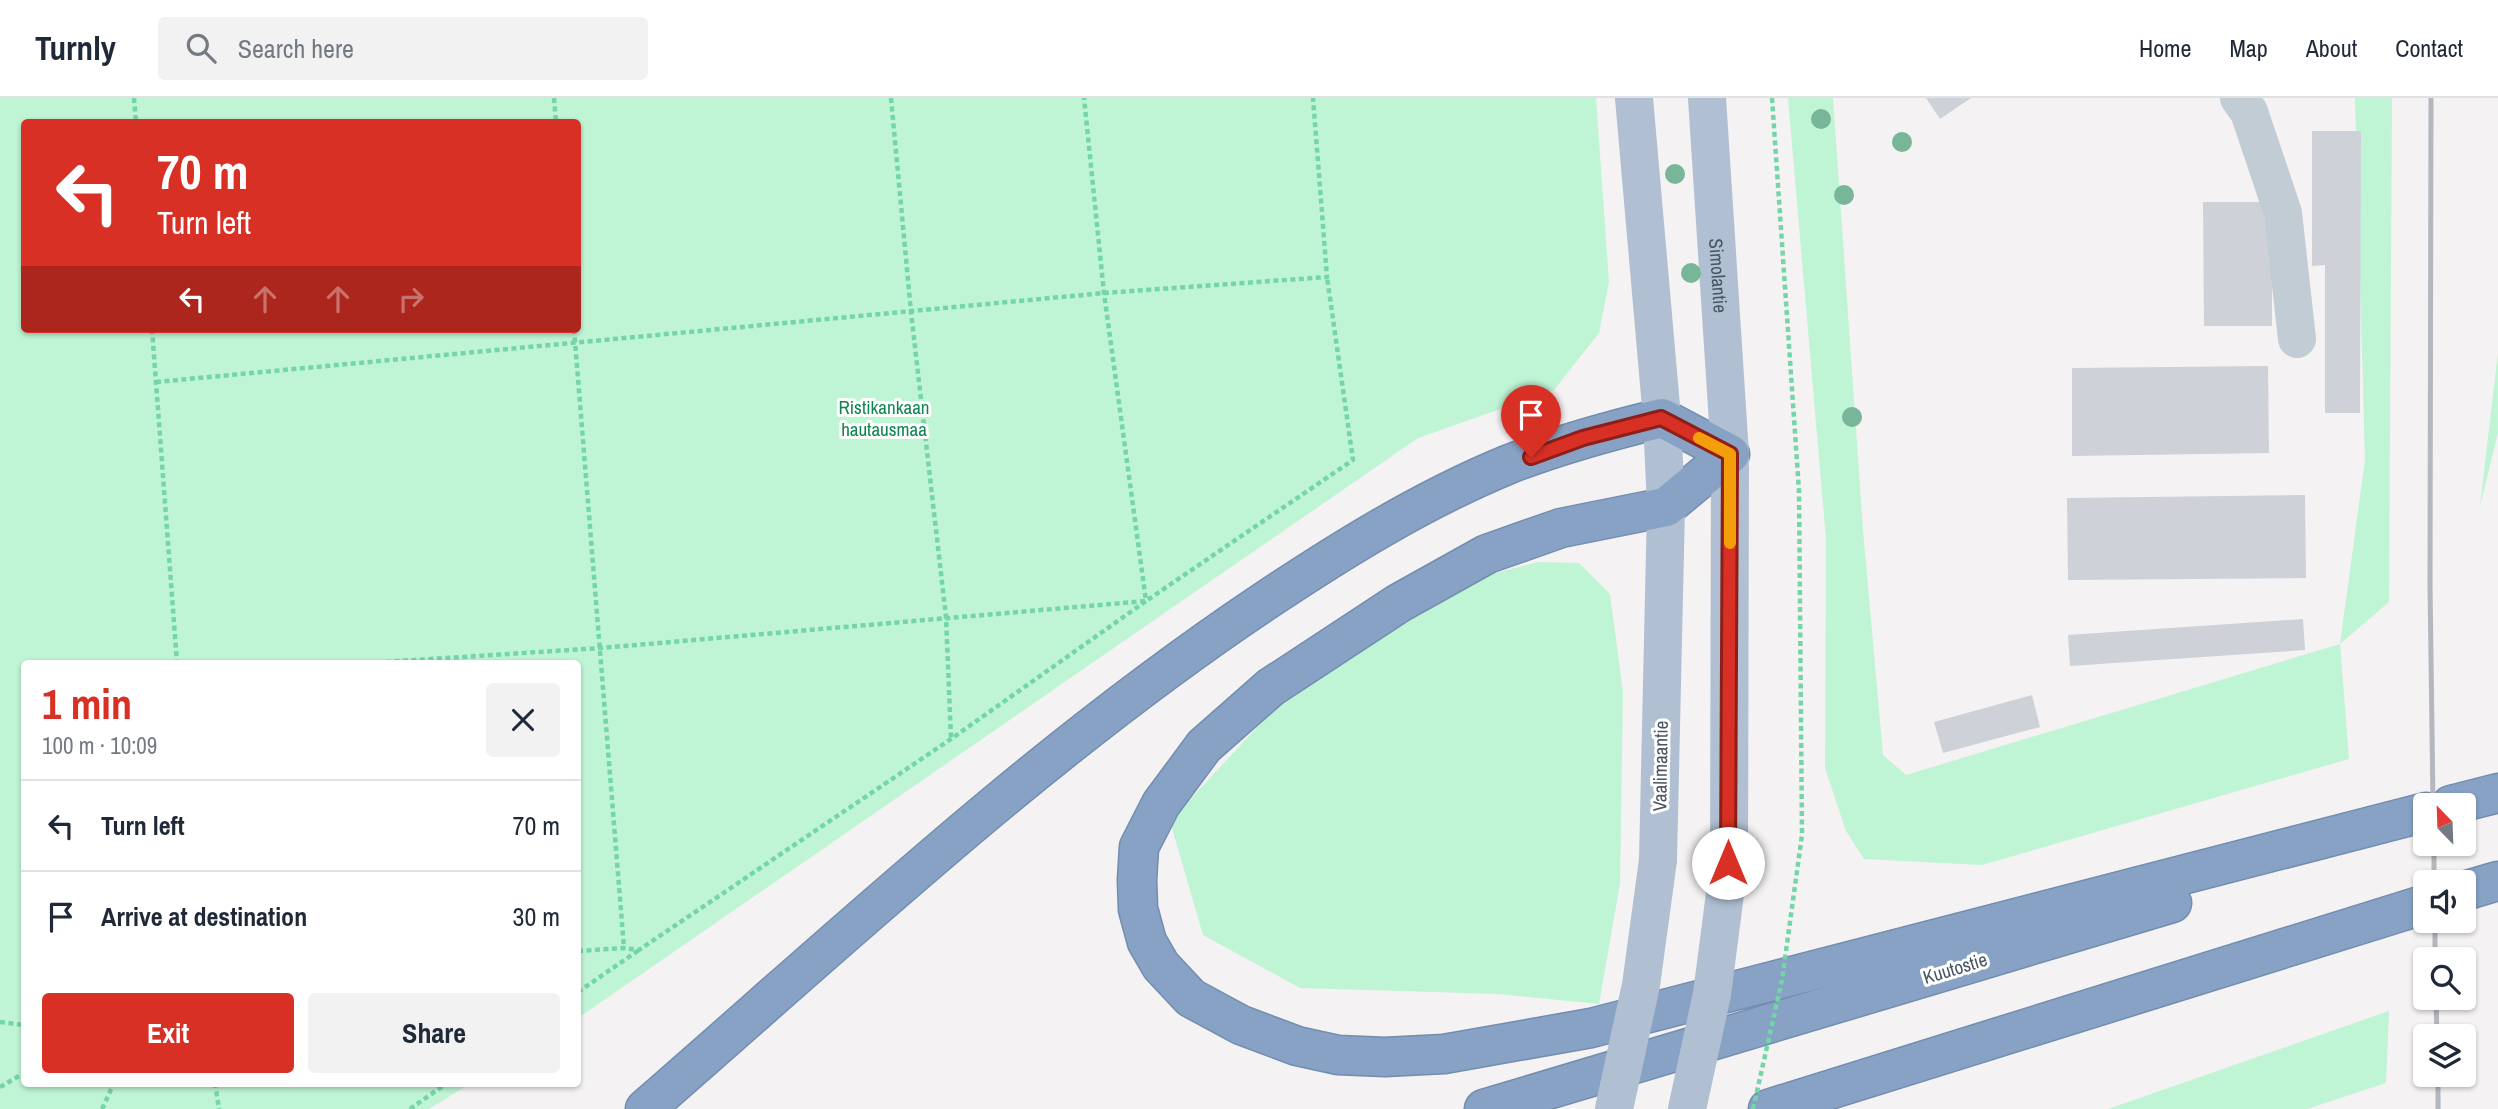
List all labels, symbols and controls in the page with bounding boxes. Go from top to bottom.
search box [158,17,648,80]
text: Turnly [35,26,116,70]
icon: search [182,29,220,67]
text: Search here [238,31,354,66]
text: Home [2139,32,2191,64]
text: Map [2229,32,2268,64]
text: About [2306,32,2357,64]
text: Contact [2395,32,2463,64]
text: 70 m [157,138,249,204]
icon: left [42,147,133,238]
text: Turn left [157,201,251,244]
street label: Simolantie [1703,238,1734,314]
icon: left [173,280,211,318]
icon: ahead [246,280,284,318]
icon: ahead [319,280,357,318]
icon: right [392,280,430,318]
pin [1501,385,1561,457]
park label: Ristikankaan hautausmaa [839,394,929,442]
icon: arrive [1512,396,1550,434]
text: 1 min [42,676,132,732]
button: close [486,683,560,757]
street label: Vaalimaantie [1646,720,1674,812]
text: 100 m · 10:09 [42,730,157,761]
north arrow [2413,793,2476,856]
map controls [2413,793,2476,1087]
icon: left [42,807,80,845]
text: Turn left [101,808,185,843]
text: 70 m [513,808,560,843]
position arrow [1691,826,1765,900]
button: sound [2413,870,2476,933]
icon: arrive [42,898,80,936]
text: Arrive at destination [101,899,307,934]
text: 30 m [513,899,560,934]
street label: Kuutostie [1920,946,1990,990]
button: search [2413,947,2476,1010]
button: Exit [42,993,294,1073]
button: Share [308,993,560,1073]
button: layers [2413,1024,2476,1087]

